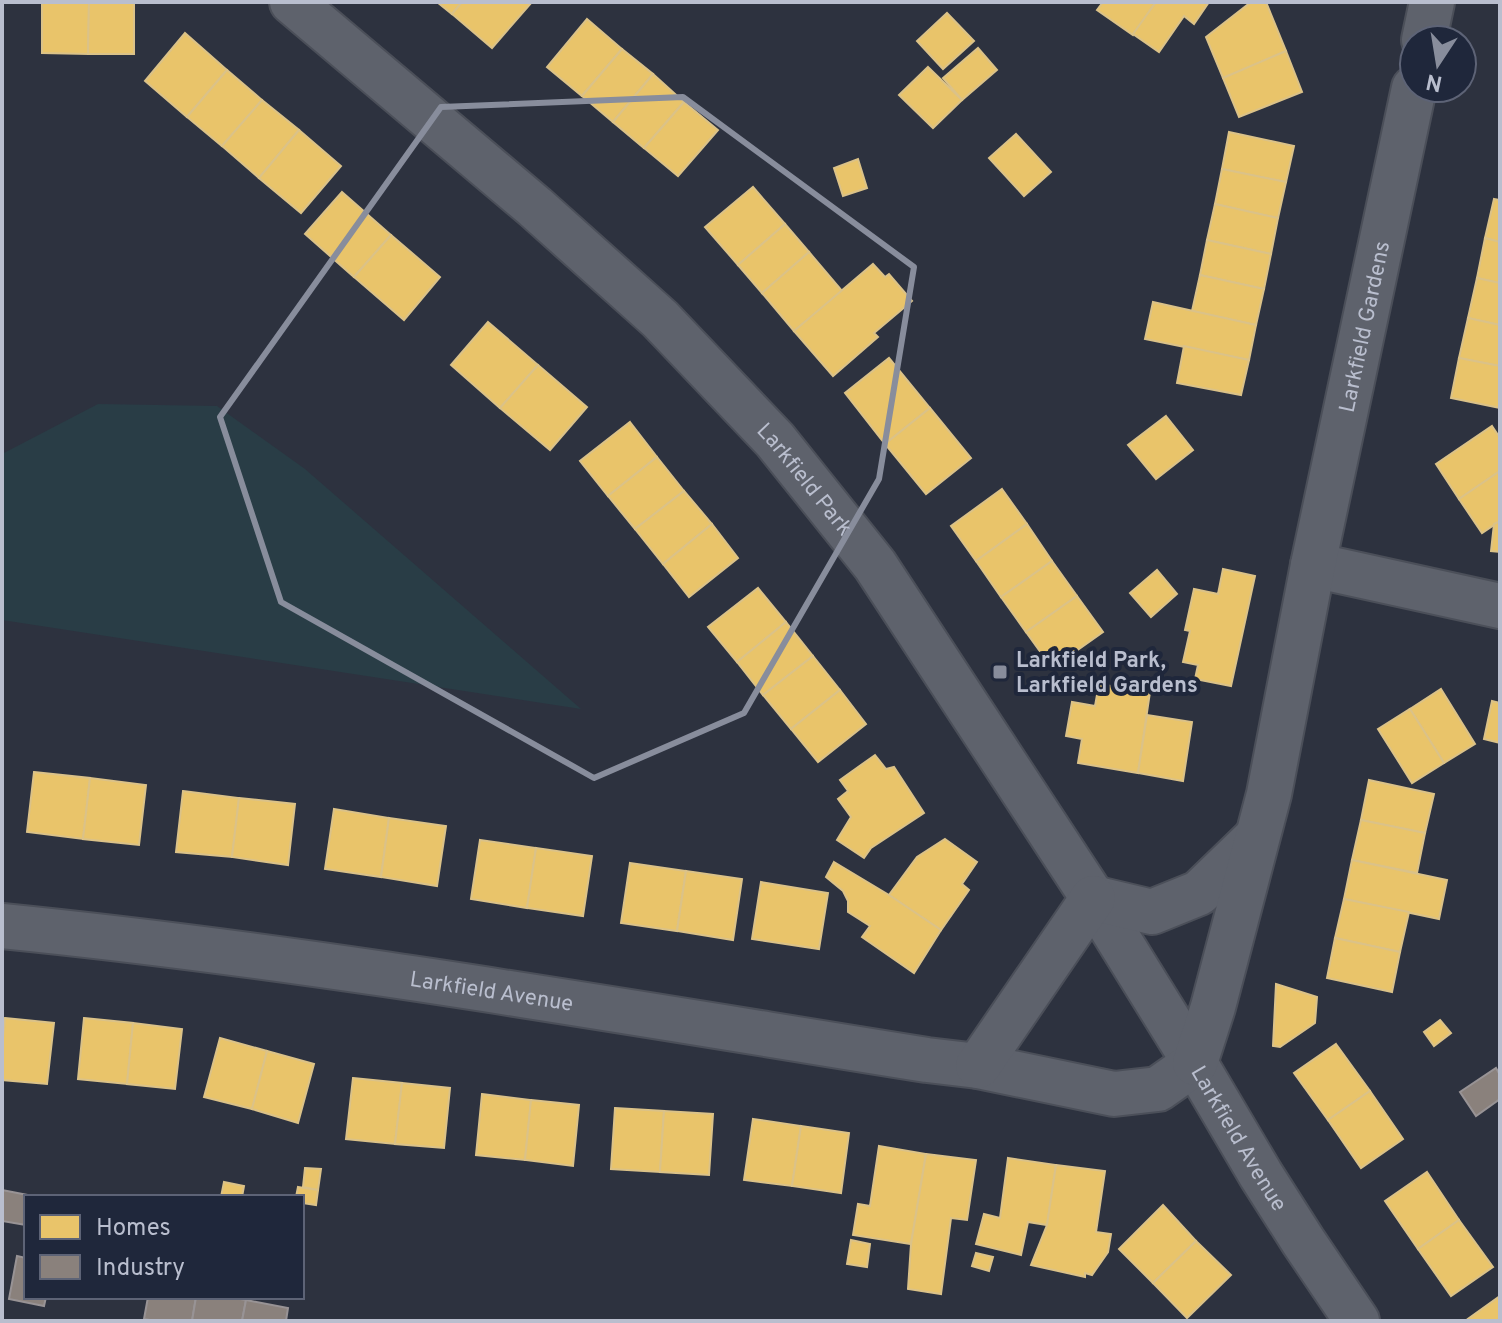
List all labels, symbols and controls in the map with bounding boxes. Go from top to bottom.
north arrow [1398,24,1478,104]
text: N [1424,66,1445,96]
street label: Larkfield Gardens [1335,239,1397,415]
street label: Larkfield Park [750,418,857,542]
place label: Larkfield Park, Larkfield Gardens [1016,648,1198,700]
marker: Larkfield Park, Larkfield Gardens [991,663,1009,681]
street label: Larkfield Avenue [408,967,575,1019]
street label: Larkfield Avenue [1184,1062,1292,1217]
legend [24,1195,304,1299]
text: Homes [96,1214,171,1244]
text: Industry [96,1254,185,1284]

